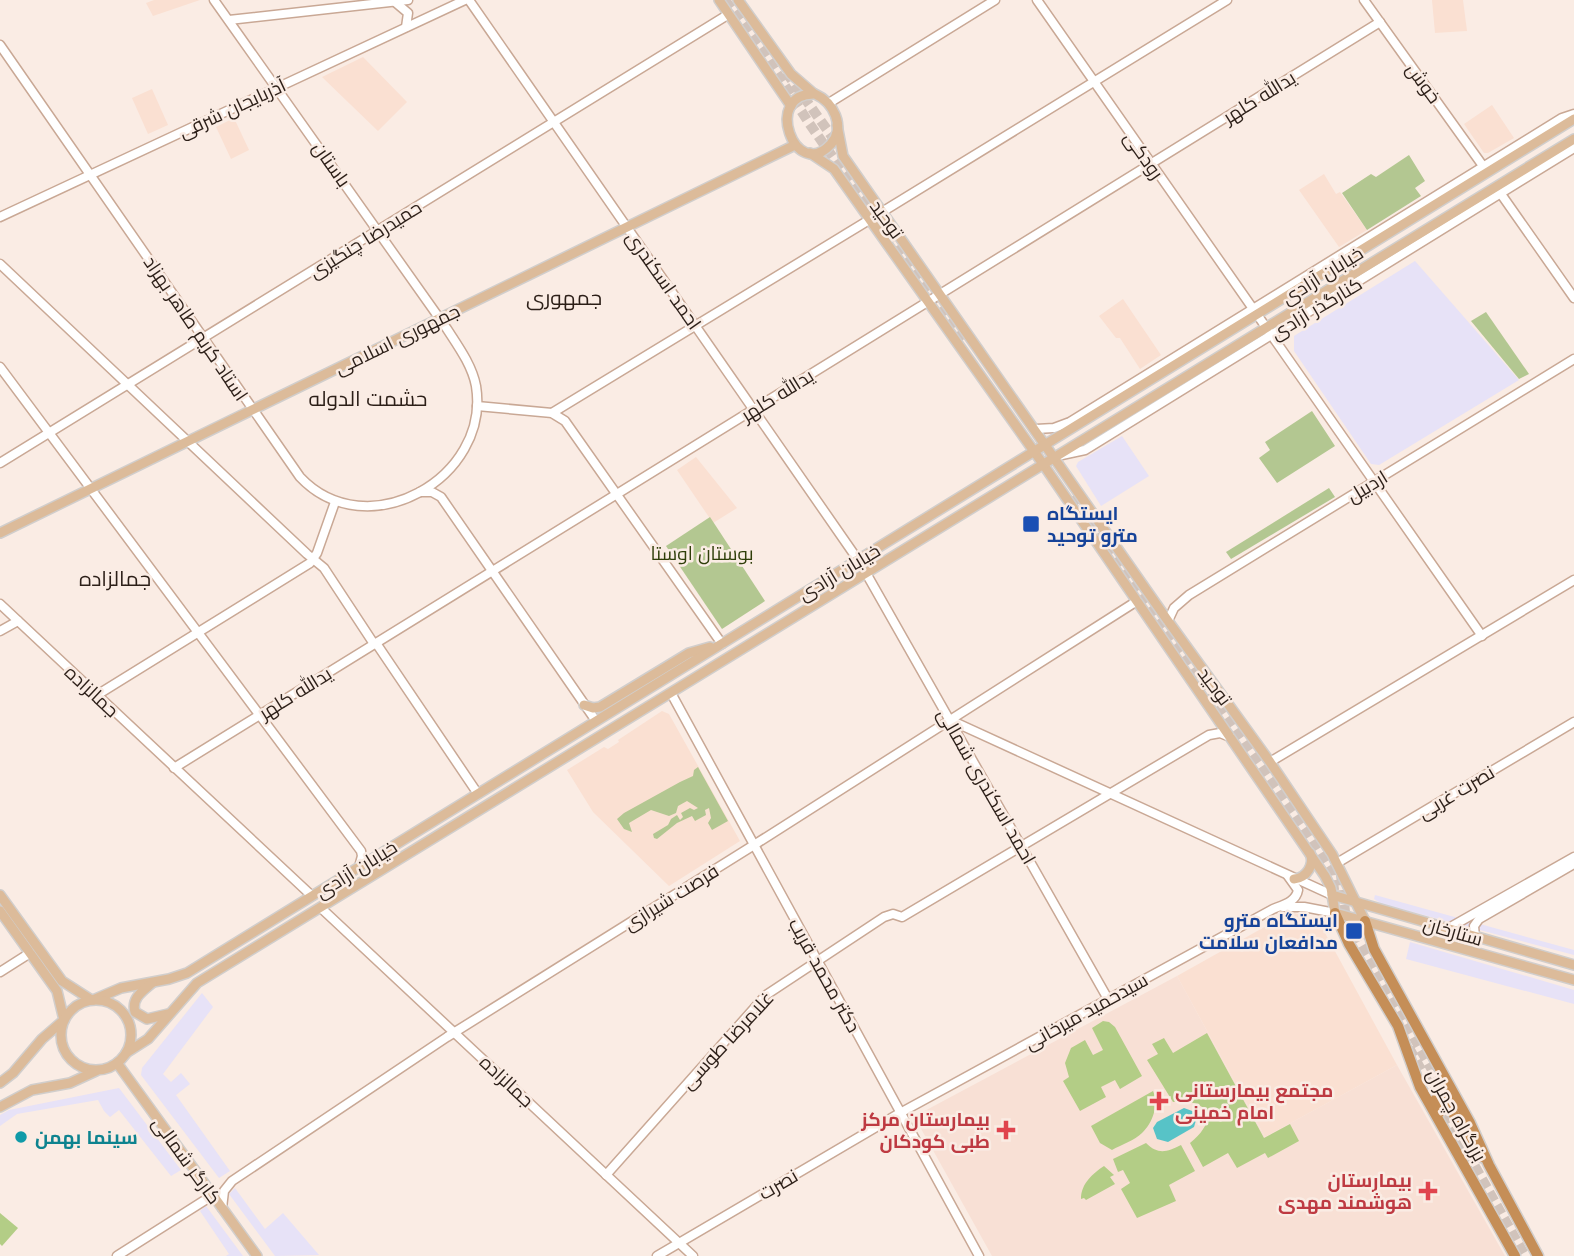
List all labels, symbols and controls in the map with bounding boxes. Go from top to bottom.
street label: خوش [1401,58,1447,108]
street label: یدالله کلهر [1217,65,1300,129]
street label: آذربایجان شرقی [175,73,289,143]
street label: رودکی [1119,126,1169,184]
street label: باستان [308,137,356,191]
street label: حمیدرضا چنگیزی [304,195,426,284]
street label: توحید [865,195,909,243]
street label: احمد اسکندری [621,226,707,334]
street label: خیابان آزادی [1277,241,1367,309]
street label: استاد کریم طاهر بهزاد [137,251,254,406]
street label: کنارگذر آزادی [1266,271,1366,345]
district label: جمهوری [526,284,602,311]
street label: جمهوری اسلامی [330,298,464,380]
street label: یدالله کلهر [735,363,818,427]
district label: حشمت الدوله [309,385,427,411]
street label: اردبیل [1342,465,1392,507]
place label: ایستگاه مترو توحید [1047,501,1138,547]
marker: ایستگاه مترو توحید [1021,514,1041,534]
street label: خیابان آزادی [794,538,884,606]
park label: بوستان اوستا [650,541,754,565]
district label: جمالزاده [79,565,151,591]
street label: جمالزاده [60,660,124,722]
street label: یدالله کلهر [253,661,336,725]
street label: توحید [1193,662,1237,710]
street label: احمد اسکندری شمالی [933,704,1041,868]
street label: نصرت غربی [1413,760,1499,824]
street label: خیابان آزادی [311,835,401,903]
street label: فرصت شیرازی [619,858,723,936]
place label: ایستگاه مترو مدافعان سلامت [1199,908,1338,954]
street label: ستارخان [1421,911,1485,951]
street label: دکتر محمد قریب [784,914,866,1036]
marker: ایستگاه مترو مدافعان سلامت [1344,921,1364,941]
street label: سیدحمید میرخانی [1020,967,1152,1055]
street label: غلامرضا طوسی [675,986,779,1094]
street label: جمالزاده [475,1050,539,1112]
street label: بزرگراه چمران [1421,1064,1492,1166]
place label: مجتمع بیمارستانی امام خمینی [1175,1078,1333,1126]
marker: مجتمع بیمارستانی امام خمینی [1149,1091,1169,1111]
place label: بیمارستان مرکز طبی کودکان [860,1107,990,1153]
street label: کارگر شمالی [147,1112,227,1208]
marker: بیمارستان مرکز طبی کودکان [996,1120,1016,1140]
place label: سینما بهمن [35,1125,138,1149]
marker: سینما بهمن [13,1129,29,1145]
street label: نصرت [754,1163,802,1205]
place label: بیمارستان هوشمند مهدی [1278,1168,1412,1214]
marker: بیمارستان هوشمند مهدی [1418,1181,1438,1201]

